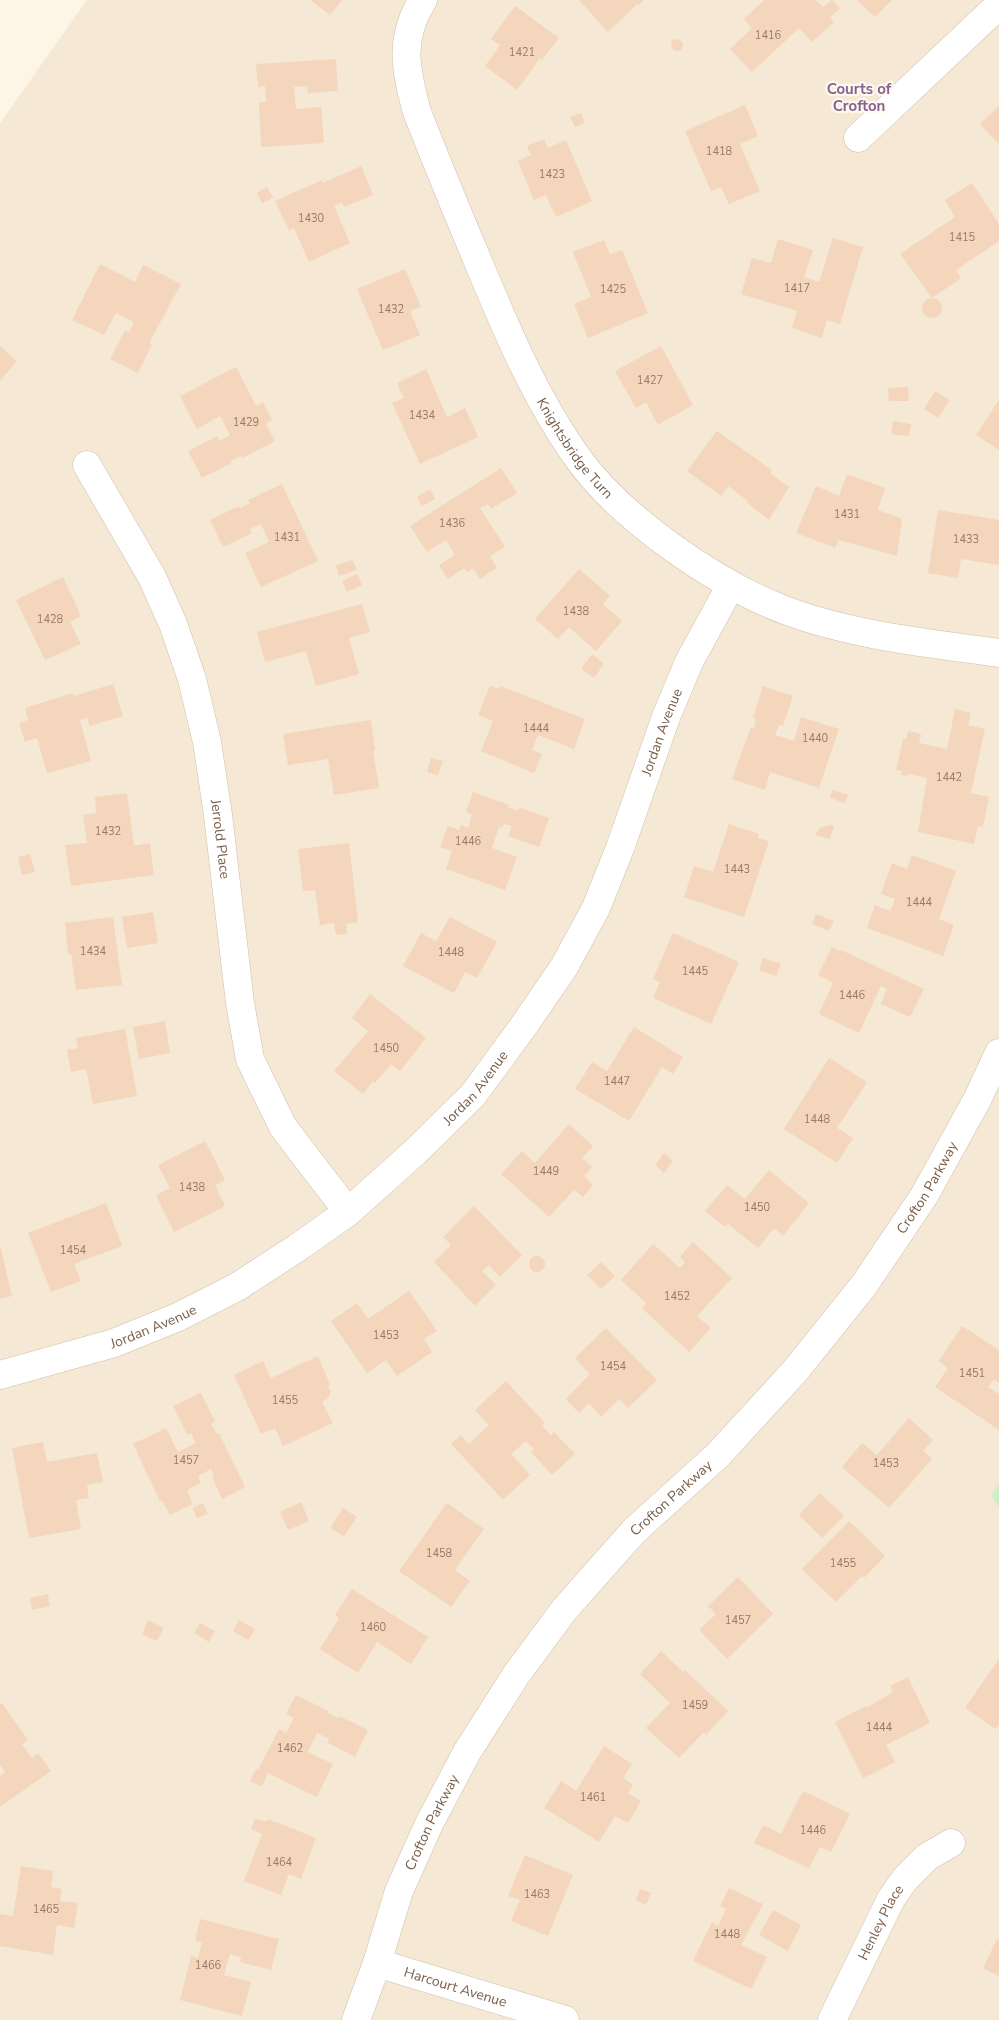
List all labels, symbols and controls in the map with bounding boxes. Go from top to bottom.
house number: 1416 [755,28,782,43]
house number: 1421 [509,45,535,60]
district label: Courts of Crofton [827,79,892,116]
house number: 1418 [706,144,733,159]
house number: 1423 [539,167,565,182]
house number: 1430 [298,211,325,226]
house number: 1415 [949,230,976,245]
house number: 1417 [784,281,810,296]
house number: 1425 [600,282,627,297]
house number: 1432 [378,302,404,317]
house number: 1427 [637,373,663,388]
street label: Knightsbridge Turn [532,395,617,503]
house number: 1434 [409,408,436,423]
house number: 1429 [233,415,259,430]
house number: 1431 [834,507,860,522]
house number: 1436 [439,516,466,531]
house number: 1431 [274,530,300,545]
house number: 1433 [953,532,979,547]
house number: 1438 [563,604,590,619]
house number: 1428 [37,612,64,627]
street label: Jordan Avenue [637,685,687,779]
house number: 1444 [523,721,550,736]
house number: 1440 [802,731,829,746]
house number: 1442 [936,770,962,785]
street label: Jerrold Place [206,797,234,880]
house number: 1432 [95,824,121,839]
house number: 1446 [455,834,482,849]
house number: 1443 [724,862,750,877]
house number: 1444 [906,895,933,910]
house number: 1434 [80,944,107,959]
house number: 1448 [438,945,465,960]
house number: 1445 [682,964,709,979]
house number: 1446 [839,988,866,1003]
house number: 1450 [373,1041,400,1056]
street label: Jordan Avenue [438,1047,512,1130]
house number: 1447 [604,1074,630,1089]
house number: 1448 [804,1112,831,1127]
street label: Crofton Parkway [892,1138,963,1238]
house number: 1449 [533,1164,559,1179]
house number: 1438 [179,1180,206,1195]
house number: 1450 [744,1200,771,1215]
house number: 1454 [60,1243,87,1258]
house number: 1452 [664,1289,690,1304]
street label: Jordan Avenue [107,1300,200,1354]
house number: 1453 [373,1328,399,1343]
house number: 1454 [600,1359,627,1374]
house number: 1451 [959,1366,985,1381]
house number: 1455 [272,1393,299,1408]
house number: 1457 [173,1453,199,1468]
street label: Crofton Parkway [626,1455,717,1540]
house number: 1453 [873,1456,899,1471]
house number: 1458 [426,1546,453,1561]
house number: 1455 [830,1556,857,1571]
house number: 1457 [725,1613,751,1628]
house number: 1460 [360,1620,387,1635]
house number: 1459 [682,1698,708,1713]
house number: 1444 [866,1720,893,1735]
house number: 1462 [277,1741,303,1756]
street label: Crofton Parkway [400,1771,464,1873]
house number: 1461 [580,1790,606,1805]
house number: 1446 [800,1823,827,1838]
house number: 1464 [266,1855,293,1870]
street label: Henley Place [854,1881,908,1964]
house number: 1463 [524,1887,550,1902]
house number: 1465 [33,1902,60,1917]
house number: 1448 [714,1927,741,1942]
house number: 1466 [195,1958,222,1973]
street label: Harcourt Avenue [402,1963,509,2012]

